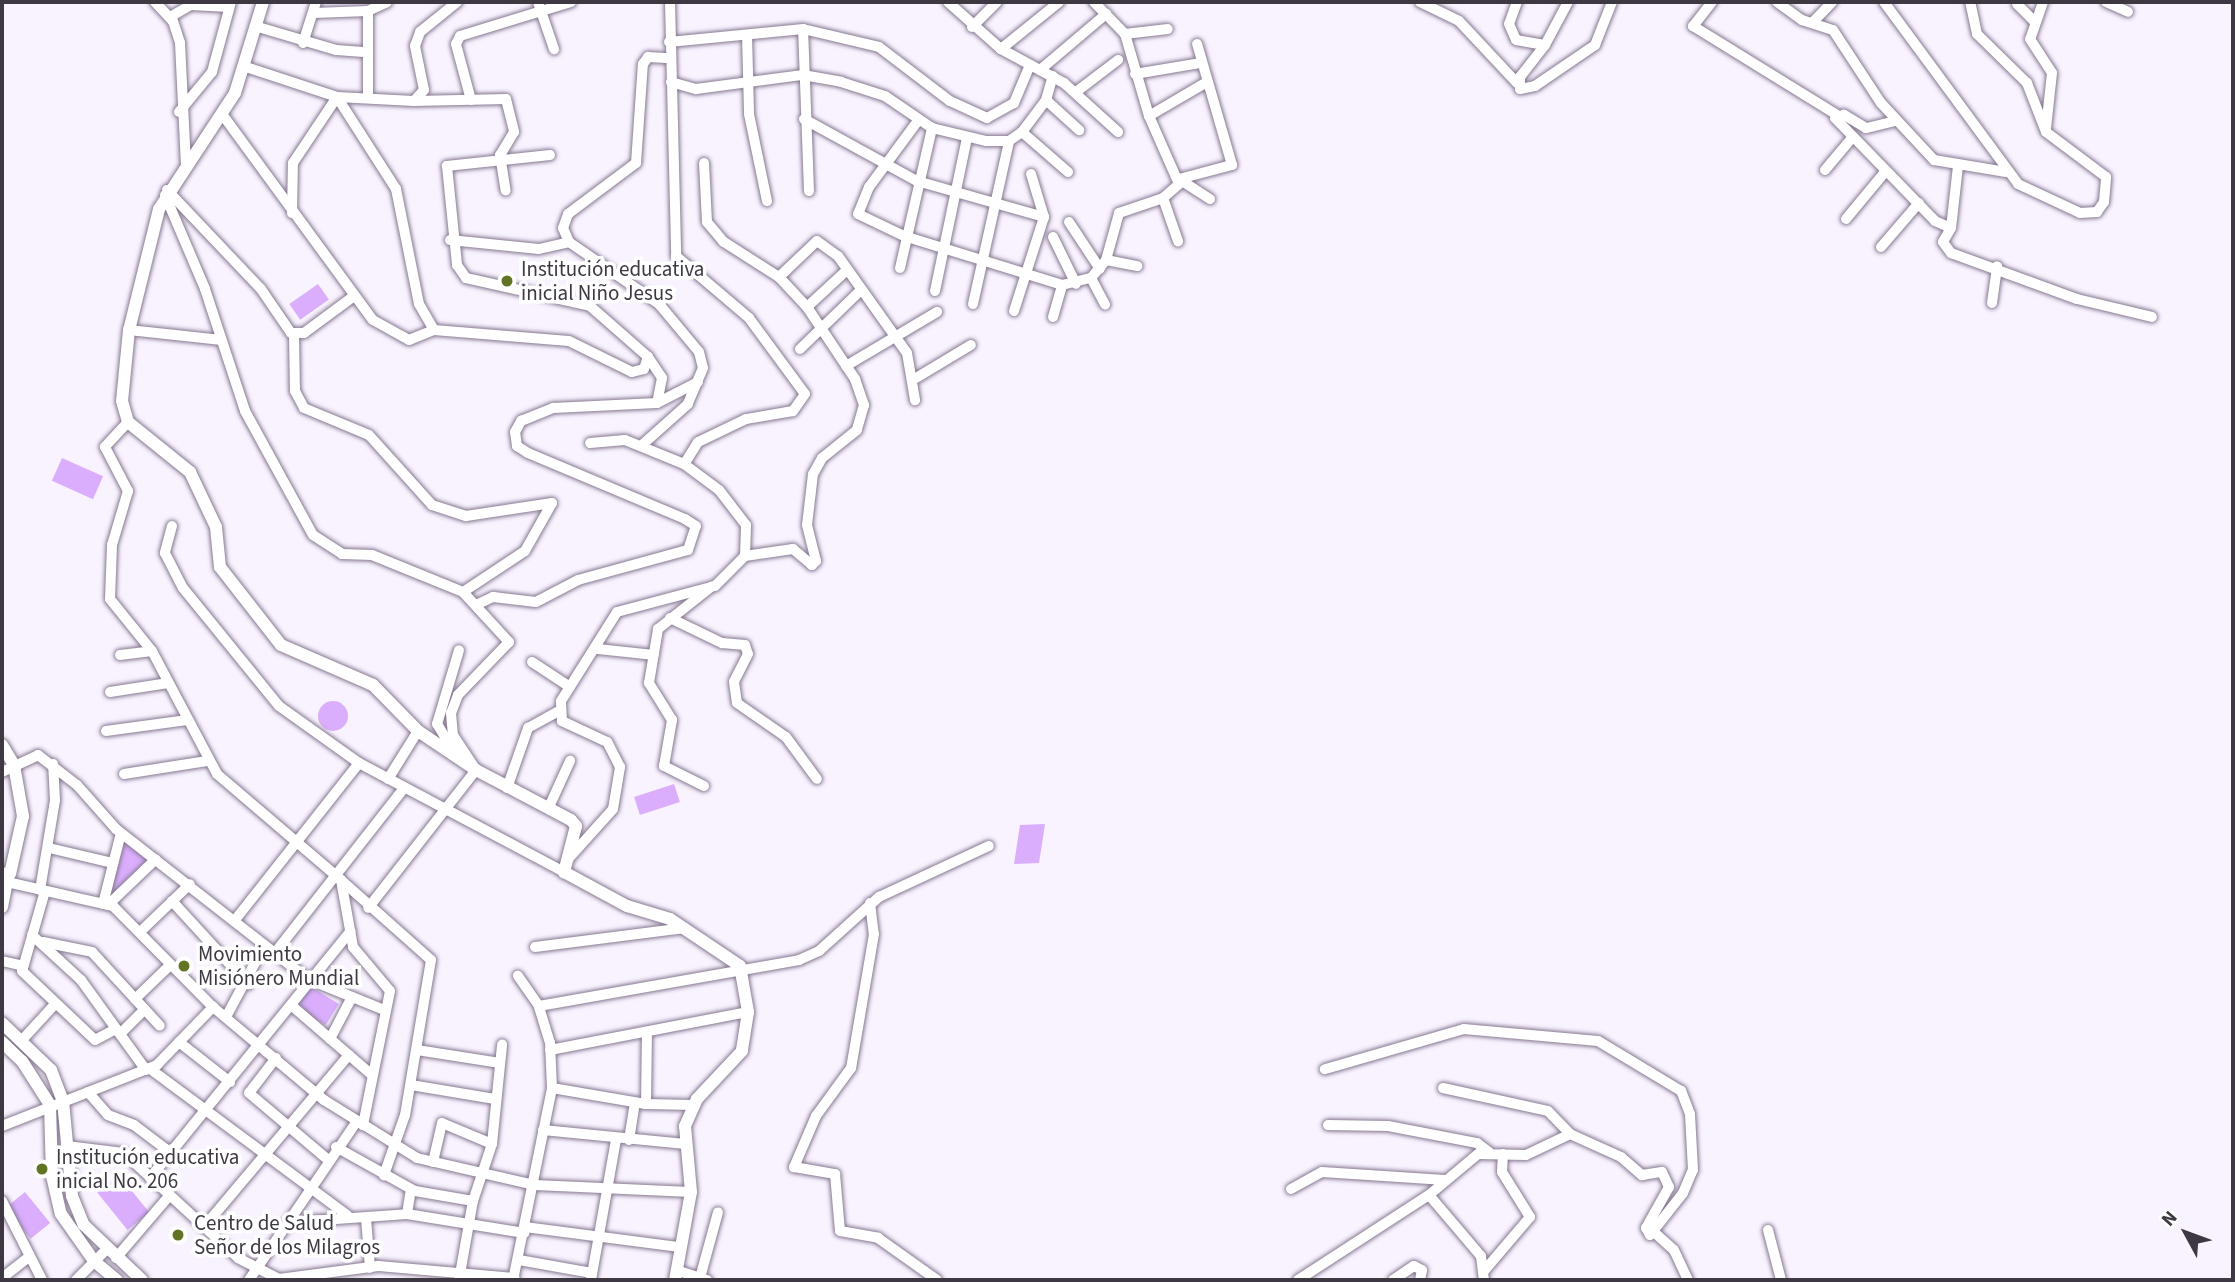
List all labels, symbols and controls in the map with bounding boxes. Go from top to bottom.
place label: Institución educativa inicial Niño Jesus [521,256,704,306]
marker: Institución educativa inicial Niño Jesus [499,273,515,289]
place label: Movimiento Misiónero Mundial [198,941,359,991]
marker: Movimiento Misiónero Mundial [176,958,192,974]
place label: Institución educativa inicial No. 206 [56,1144,239,1194]
marker: Institución educativa inicial No. 206 [34,1161,50,1177]
north arrow [2151,1198,2221,1268]
text: N [2155,1205,2184,1233]
place label: Centro de Salud Señor de los Milagros [194,1210,380,1260]
marker: Centro de Salud Señor de los Milagros [168,1225,188,1245]

